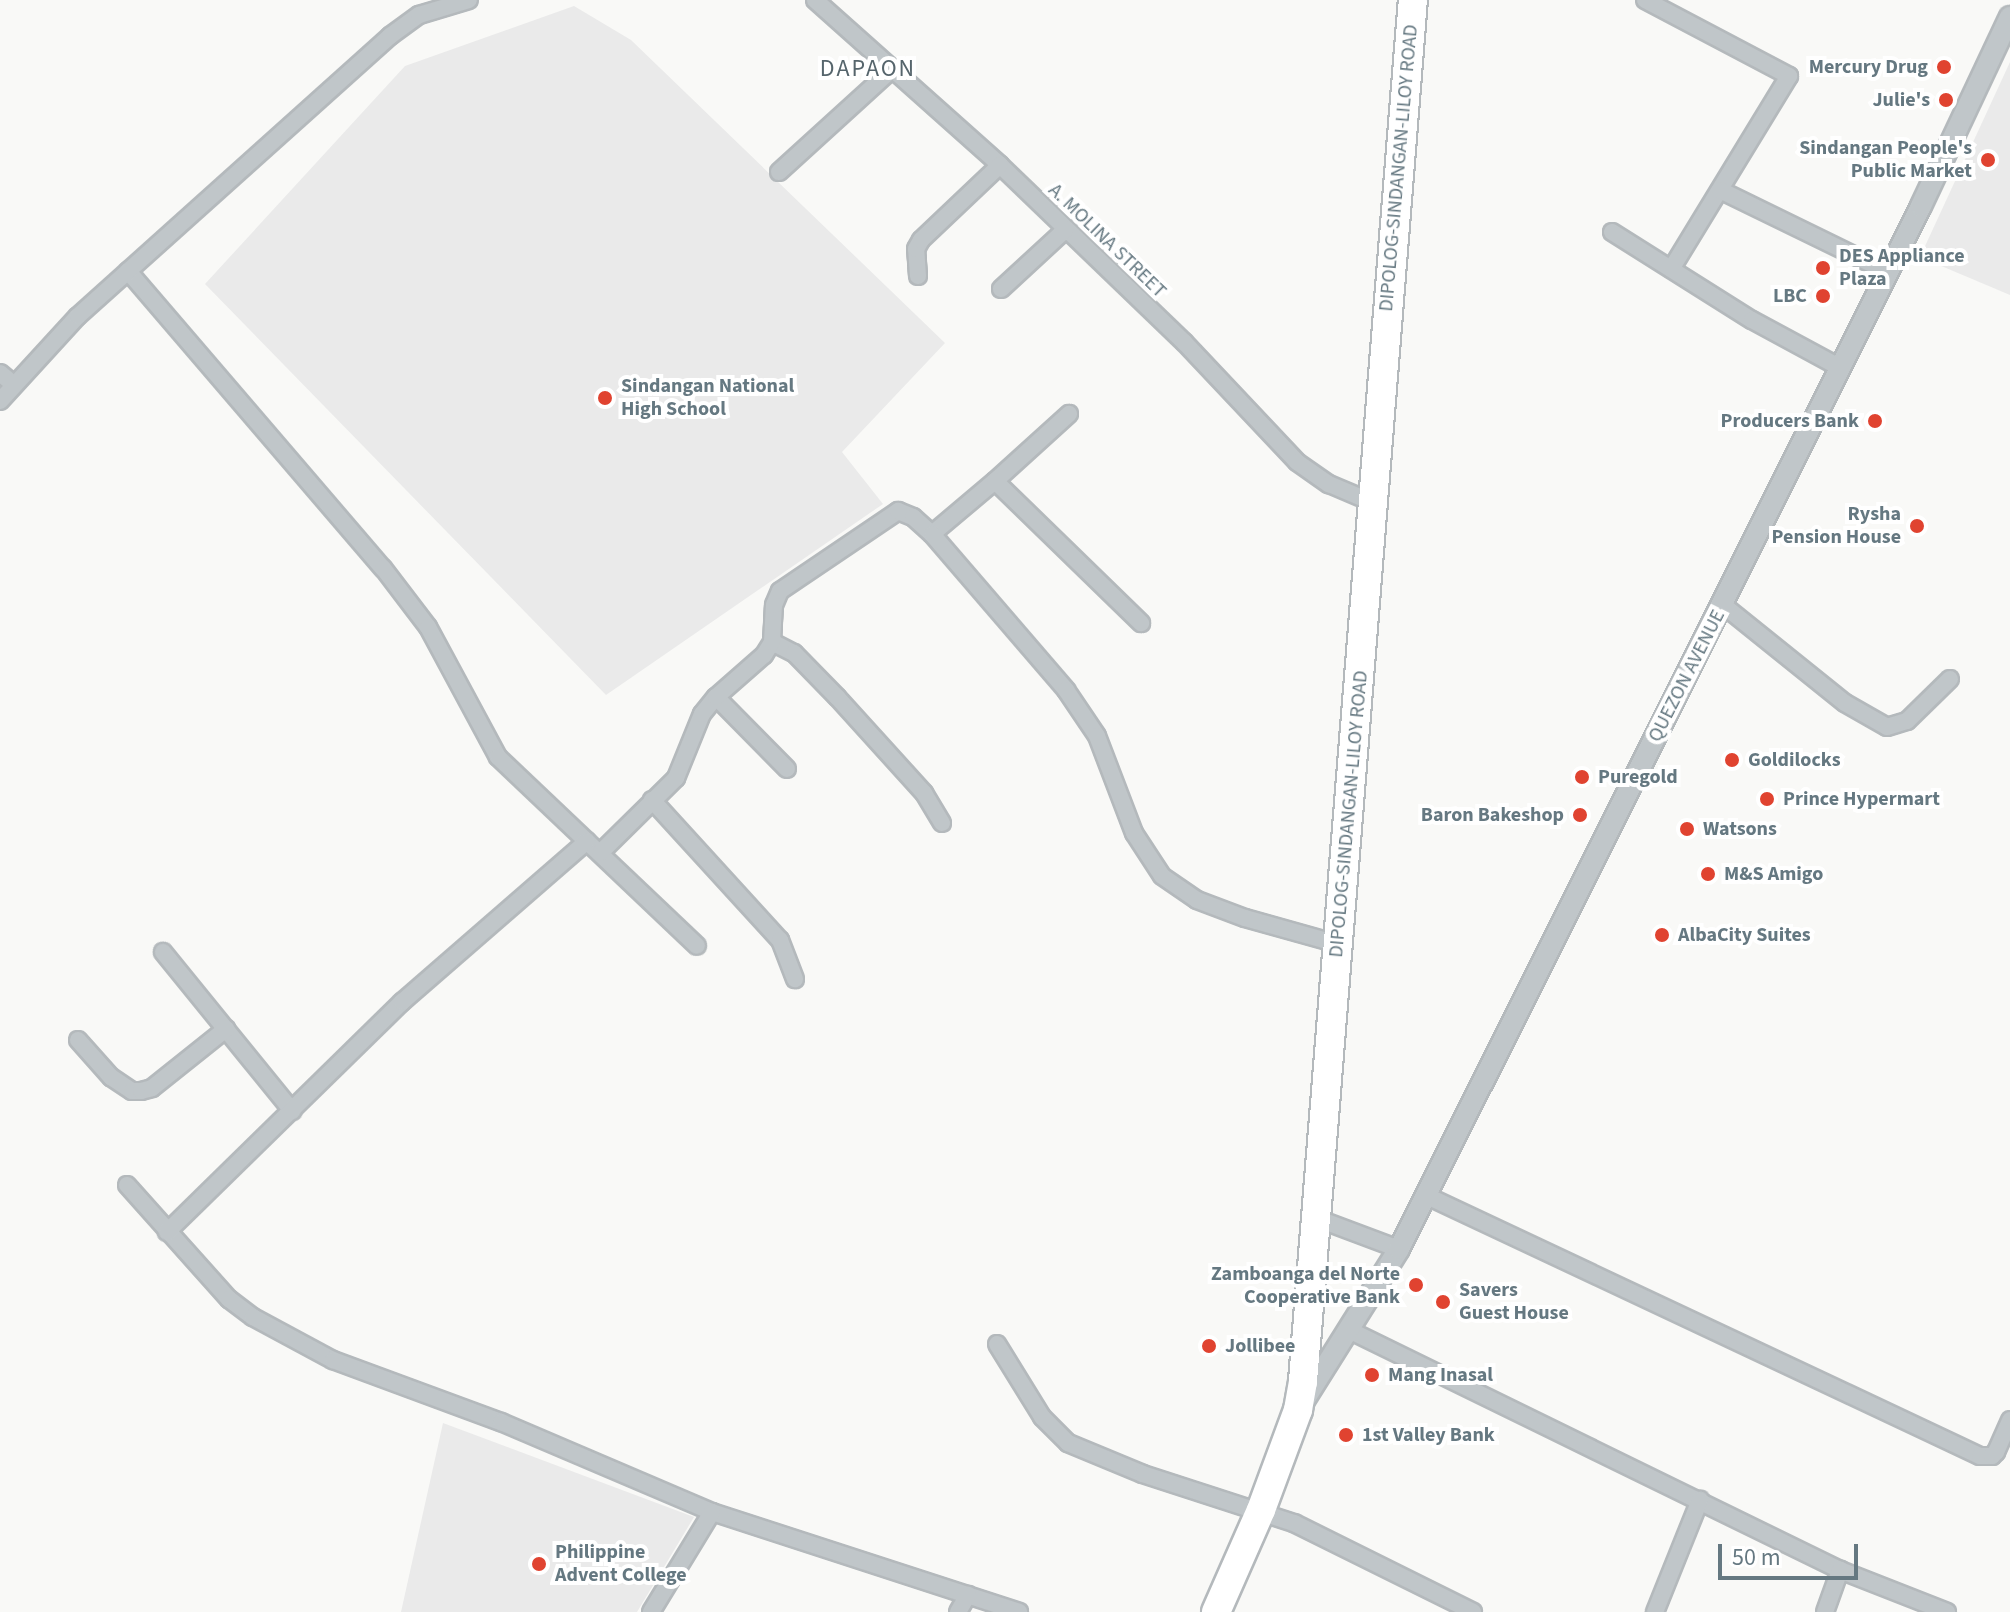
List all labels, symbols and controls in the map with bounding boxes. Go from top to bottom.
street label: DIPOLOG-SINDANGAN-LILOY ROAD [1374,23,1424,313]
district label: DAPAON [820,55,916,83]
place label: Mercury Drug [1809,55,1928,79]
marker: Mercury Drug [1935,58,1953,76]
place label: Julie's [1872,88,1930,112]
marker: Julie's [1937,91,1955,109]
place label: Sindangan People's Public Market [1799,136,1972,183]
marker: Sindangan People's Public Market [1979,151,1997,169]
street label: A. MOLINA STREET [1043,179,1171,303]
place label: DES Appliance Plaza [1839,244,1965,291]
marker: DES Appliance Plaza [1814,259,1832,277]
place label: LBC [1773,284,1807,308]
marker: LBC [1814,287,1832,305]
place label: Sindangan National High School [621,374,794,421]
marker: Sindangan National High School [596,389,614,407]
place label: Producers Bank [1721,409,1859,433]
marker: Producers Bank [1866,412,1884,430]
place label: Rysha Pension House [1772,502,1901,549]
marker: Rysha Pension House [1908,517,1926,535]
street label: QUEZON AVENUE [1643,606,1731,746]
street label: DIPOLOG-SINDANGAN-LILOY ROAD [1324,669,1374,959]
place label: Goldilocks [1748,748,1841,772]
marker: Goldilocks [1723,751,1741,769]
place label: Puregold [1598,765,1678,789]
marker: Puregold [1573,768,1591,786]
place label: Prince Hypermart [1783,787,1940,811]
marker: Prince Hypermart [1758,790,1776,808]
place label: Baron Bakeshop [1421,803,1564,827]
marker: Baron Bakeshop [1571,806,1589,824]
place label: Watsons [1703,817,1777,841]
marker: Watsons [1678,820,1696,838]
place label: M&S Amigo [1724,862,1823,886]
marker: M&S Amigo [1699,865,1717,883]
place label: AlbaCity Suites [1678,923,1811,947]
marker: AlbaCity Suites [1653,926,1671,944]
place label: Zamboanga del Norte Cooperative Bank [1211,1262,1400,1309]
marker: Zamboanga del Norte Cooperative Bank [1407,1276,1425,1294]
place label: Savers Guest House [1459,1278,1569,1325]
marker: Savers Guest House [1434,1293,1452,1311]
place label: Jollibee [1225,1334,1295,1358]
marker: Jollibee [1200,1337,1218,1355]
place label: Mang Inasal [1388,1363,1493,1387]
marker: Mang Inasal [1363,1366,1381,1384]
place label: 1st Valley Bank [1362,1423,1495,1447]
marker: 1st Valley Bank [1337,1426,1355,1444]
scale bar [1722,1528,1862,1578]
place label: Philippine Advent College [555,1540,687,1587]
text: 50 m [1732,1540,1781,1575]
marker: Philippine Advent College [530,1555,548,1573]

